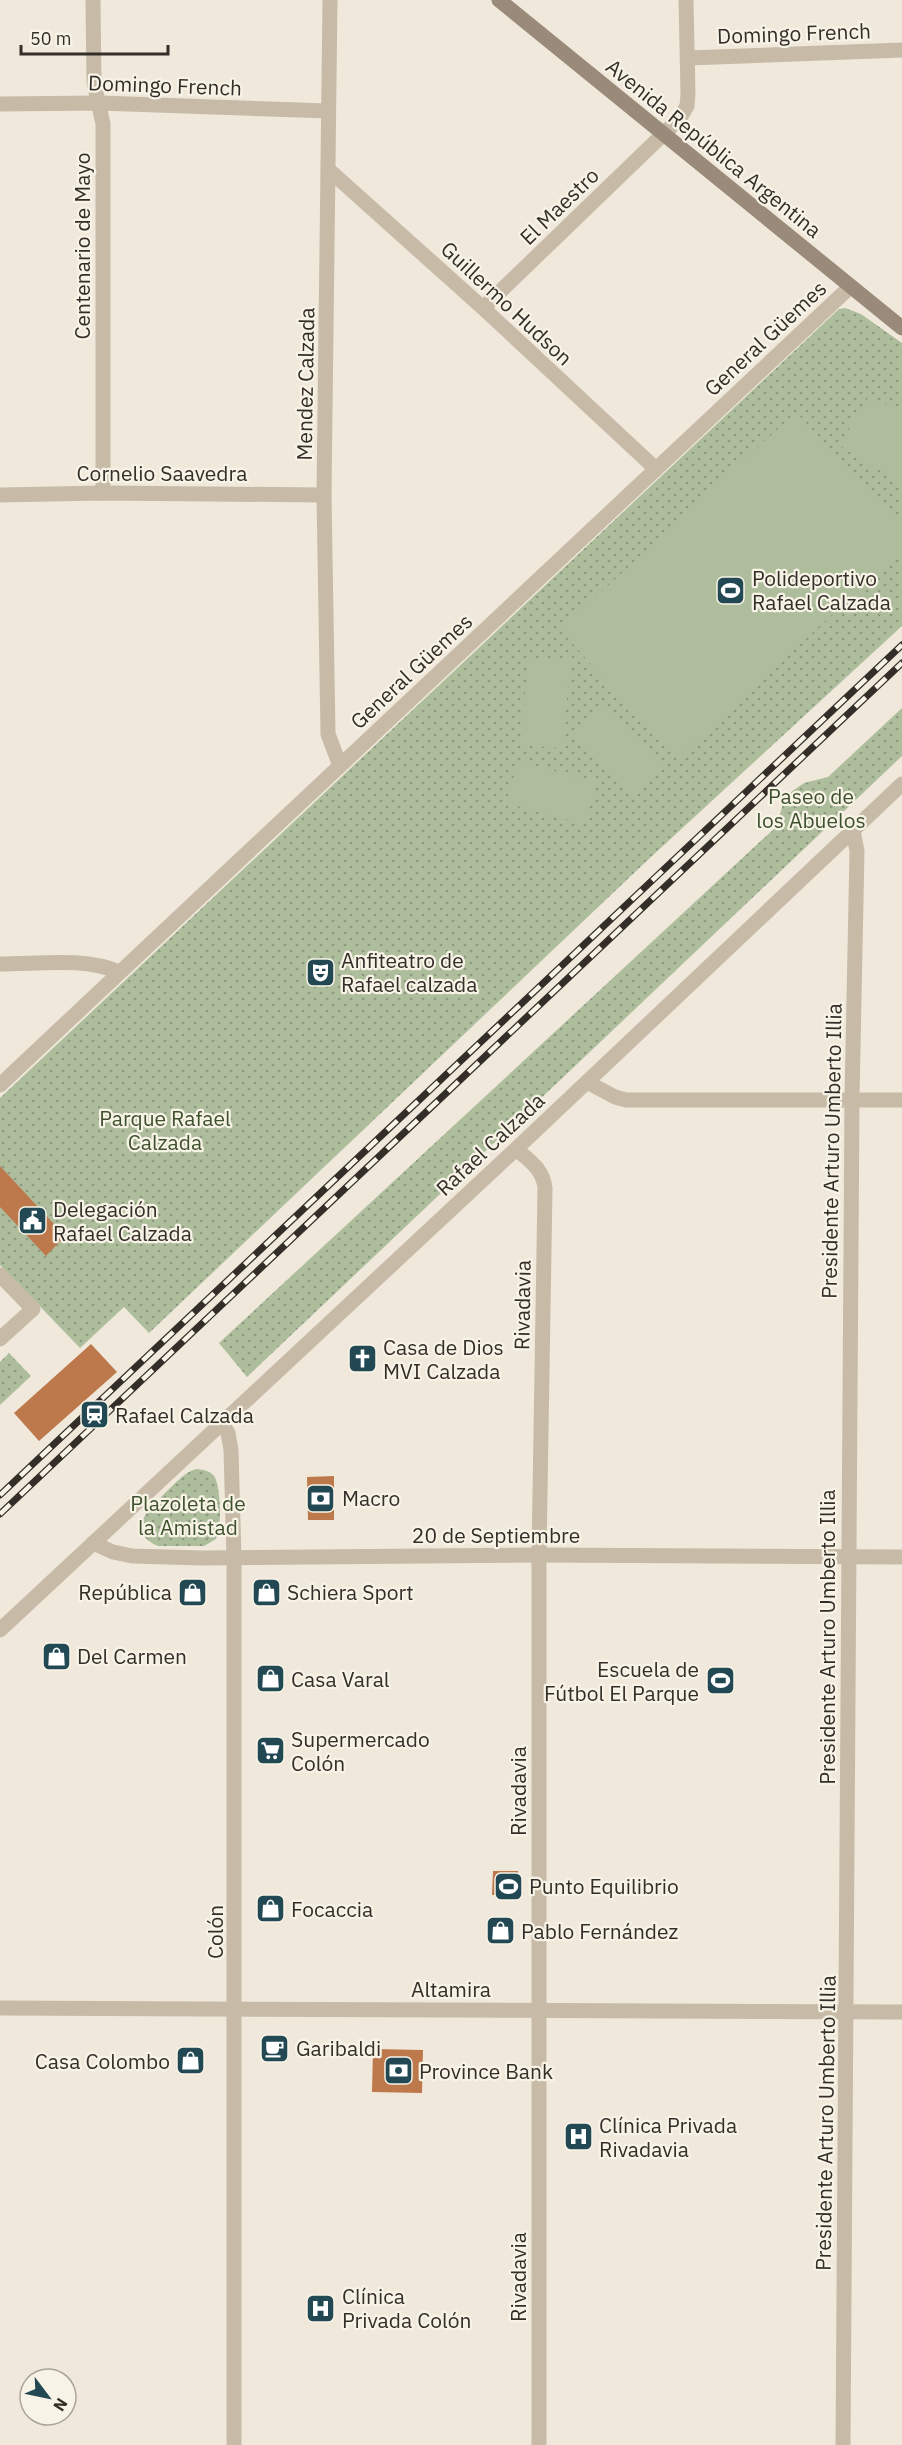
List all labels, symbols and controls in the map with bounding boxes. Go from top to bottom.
street label: Domingo French [717,16,871,50]
scale bar [21,18,168,56]
text: 50 m [30,27,72,50]
street label: Avenida República Argentina [600,52,828,244]
street label: Domingo French [88,68,242,102]
street label: Centenario de Mayo [68,152,96,340]
street label: El Maestro [513,161,605,251]
street label: Guillermo Hudson [435,235,579,371]
street label: General Güemes [698,274,832,402]
street label: Mendez Calzada [290,307,320,461]
street label: Cornelio Saavedra [77,459,247,487]
place label: Polideportivo Rafael Calzada [752,564,891,616]
sports icon: Polideportivo Rafael Calzada [715,574,747,606]
street label: General Güemes [344,607,478,735]
park label: Paseo de los Abuelos [756,782,866,834]
place label: Anfiteatro de Rafael calzada [341,946,478,998]
theatre icon: Anfiteatro de Rafael calzada [304,956,336,988]
street label: Presidente Arturo Umberto Illia [814,1003,848,1299]
street label: Rafael Calzada [430,1086,550,1202]
park label: Parque Rafael Calzada [99,1104,231,1156]
place label: Delegación Rafael Calzada [53,1195,192,1247]
public building icon: Delegación Rafael Calzada [16,1205,48,1237]
street label: Rivadavia [507,1260,537,1350]
place label: Casa de Dios MVI Calzada [383,1333,504,1385]
church icon: Casa de Dios MVI Calzada [346,1343,378,1375]
station icon: Rafael Calzada [78,1399,110,1431]
place label: Rafael Calzada [115,1401,254,1429]
bank icon: Macro [305,1482,337,1514]
place label: Macro [342,1484,400,1512]
park label: Plazoleta de la Amistad [130,1489,246,1541]
street label: Presidente Arturo Umberto Illia [813,1489,841,1785]
street label: 20 de Septiembre [412,1521,580,1549]
shop icon: República [177,1576,209,1608]
shop icon: Schiera Sport [250,1576,282,1608]
place label: República [78,1578,172,1606]
place label: Schiera Sport [287,1578,414,1606]
shop icon: Del Carmen [40,1640,72,1672]
place label: Del Carmen [77,1642,187,1670]
place label: Escuela de Fútbol El Parque [544,1655,699,1707]
shop icon: Casa Varal [254,1663,286,1695]
place label: Casa Varal [291,1665,390,1693]
sports icon: Escuela de Fútbol El Parque [704,1665,736,1697]
place label: Supermercado Colón [291,1725,430,1777]
supermarket icon: Supermercado Colón [254,1735,286,1767]
street label: Rivadavia [504,1746,532,1836]
sports icon: Punto Equilibrio [492,1870,524,1902]
place label: Punto Equilibrio [529,1872,679,1900]
shop icon: Focaccia [254,1893,286,1925]
place label: Focaccia [291,1895,373,1923]
street label: Colón [201,1905,229,1959]
shop icon: Pablo Fernández [484,1915,516,1947]
place label: Pablo Fernández [521,1917,678,1945]
street label: Altamira [411,1975,491,2003]
street label: Presidente Arturo Umberto Illia [808,1975,842,2271]
cafe icon: Garibaldi [259,2032,291,2064]
place label: Garibaldi [296,2034,381,2062]
shop icon: Casa Colombo [175,2045,207,2077]
place label: Casa Colombo [35,2047,170,2075]
bank icon: Province Bank [382,2055,414,2087]
place label: Province Bank [419,2057,553,2085]
place label: Clínica Privada Rivadavia [599,2111,737,2163]
hospital icon: Clínica Privada Rivadavia [562,2121,594,2153]
street label: Rivadavia [504,2232,532,2322]
place label: Clínica Privada Colón [342,2282,471,2334]
hospital icon: Clínica Privada Colón [305,2292,337,2324]
north arrow [18,2367,78,2427]
text: N [49,2395,72,2415]

